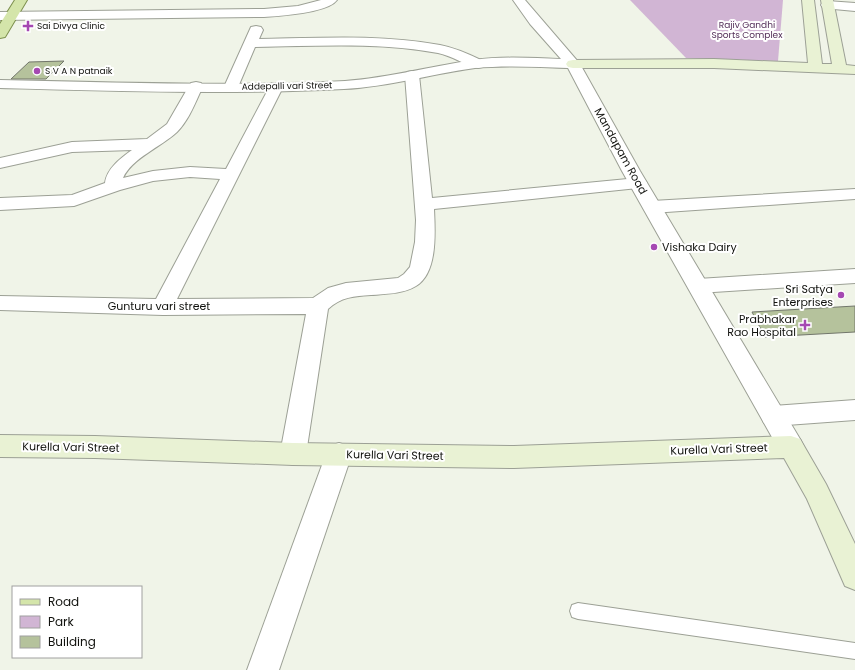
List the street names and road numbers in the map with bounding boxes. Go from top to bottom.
street label: Addepalli vari Street [242,79,332,93]
street label: Mandapam Road [591,105,651,197]
street label: Gunturu vari street [108,298,210,314]
street label: Kurella Vari Street [22,438,120,456]
street label: Kurella Vari Street [670,439,768,459]
street label: Kurella Vari Street [346,446,444,464]

